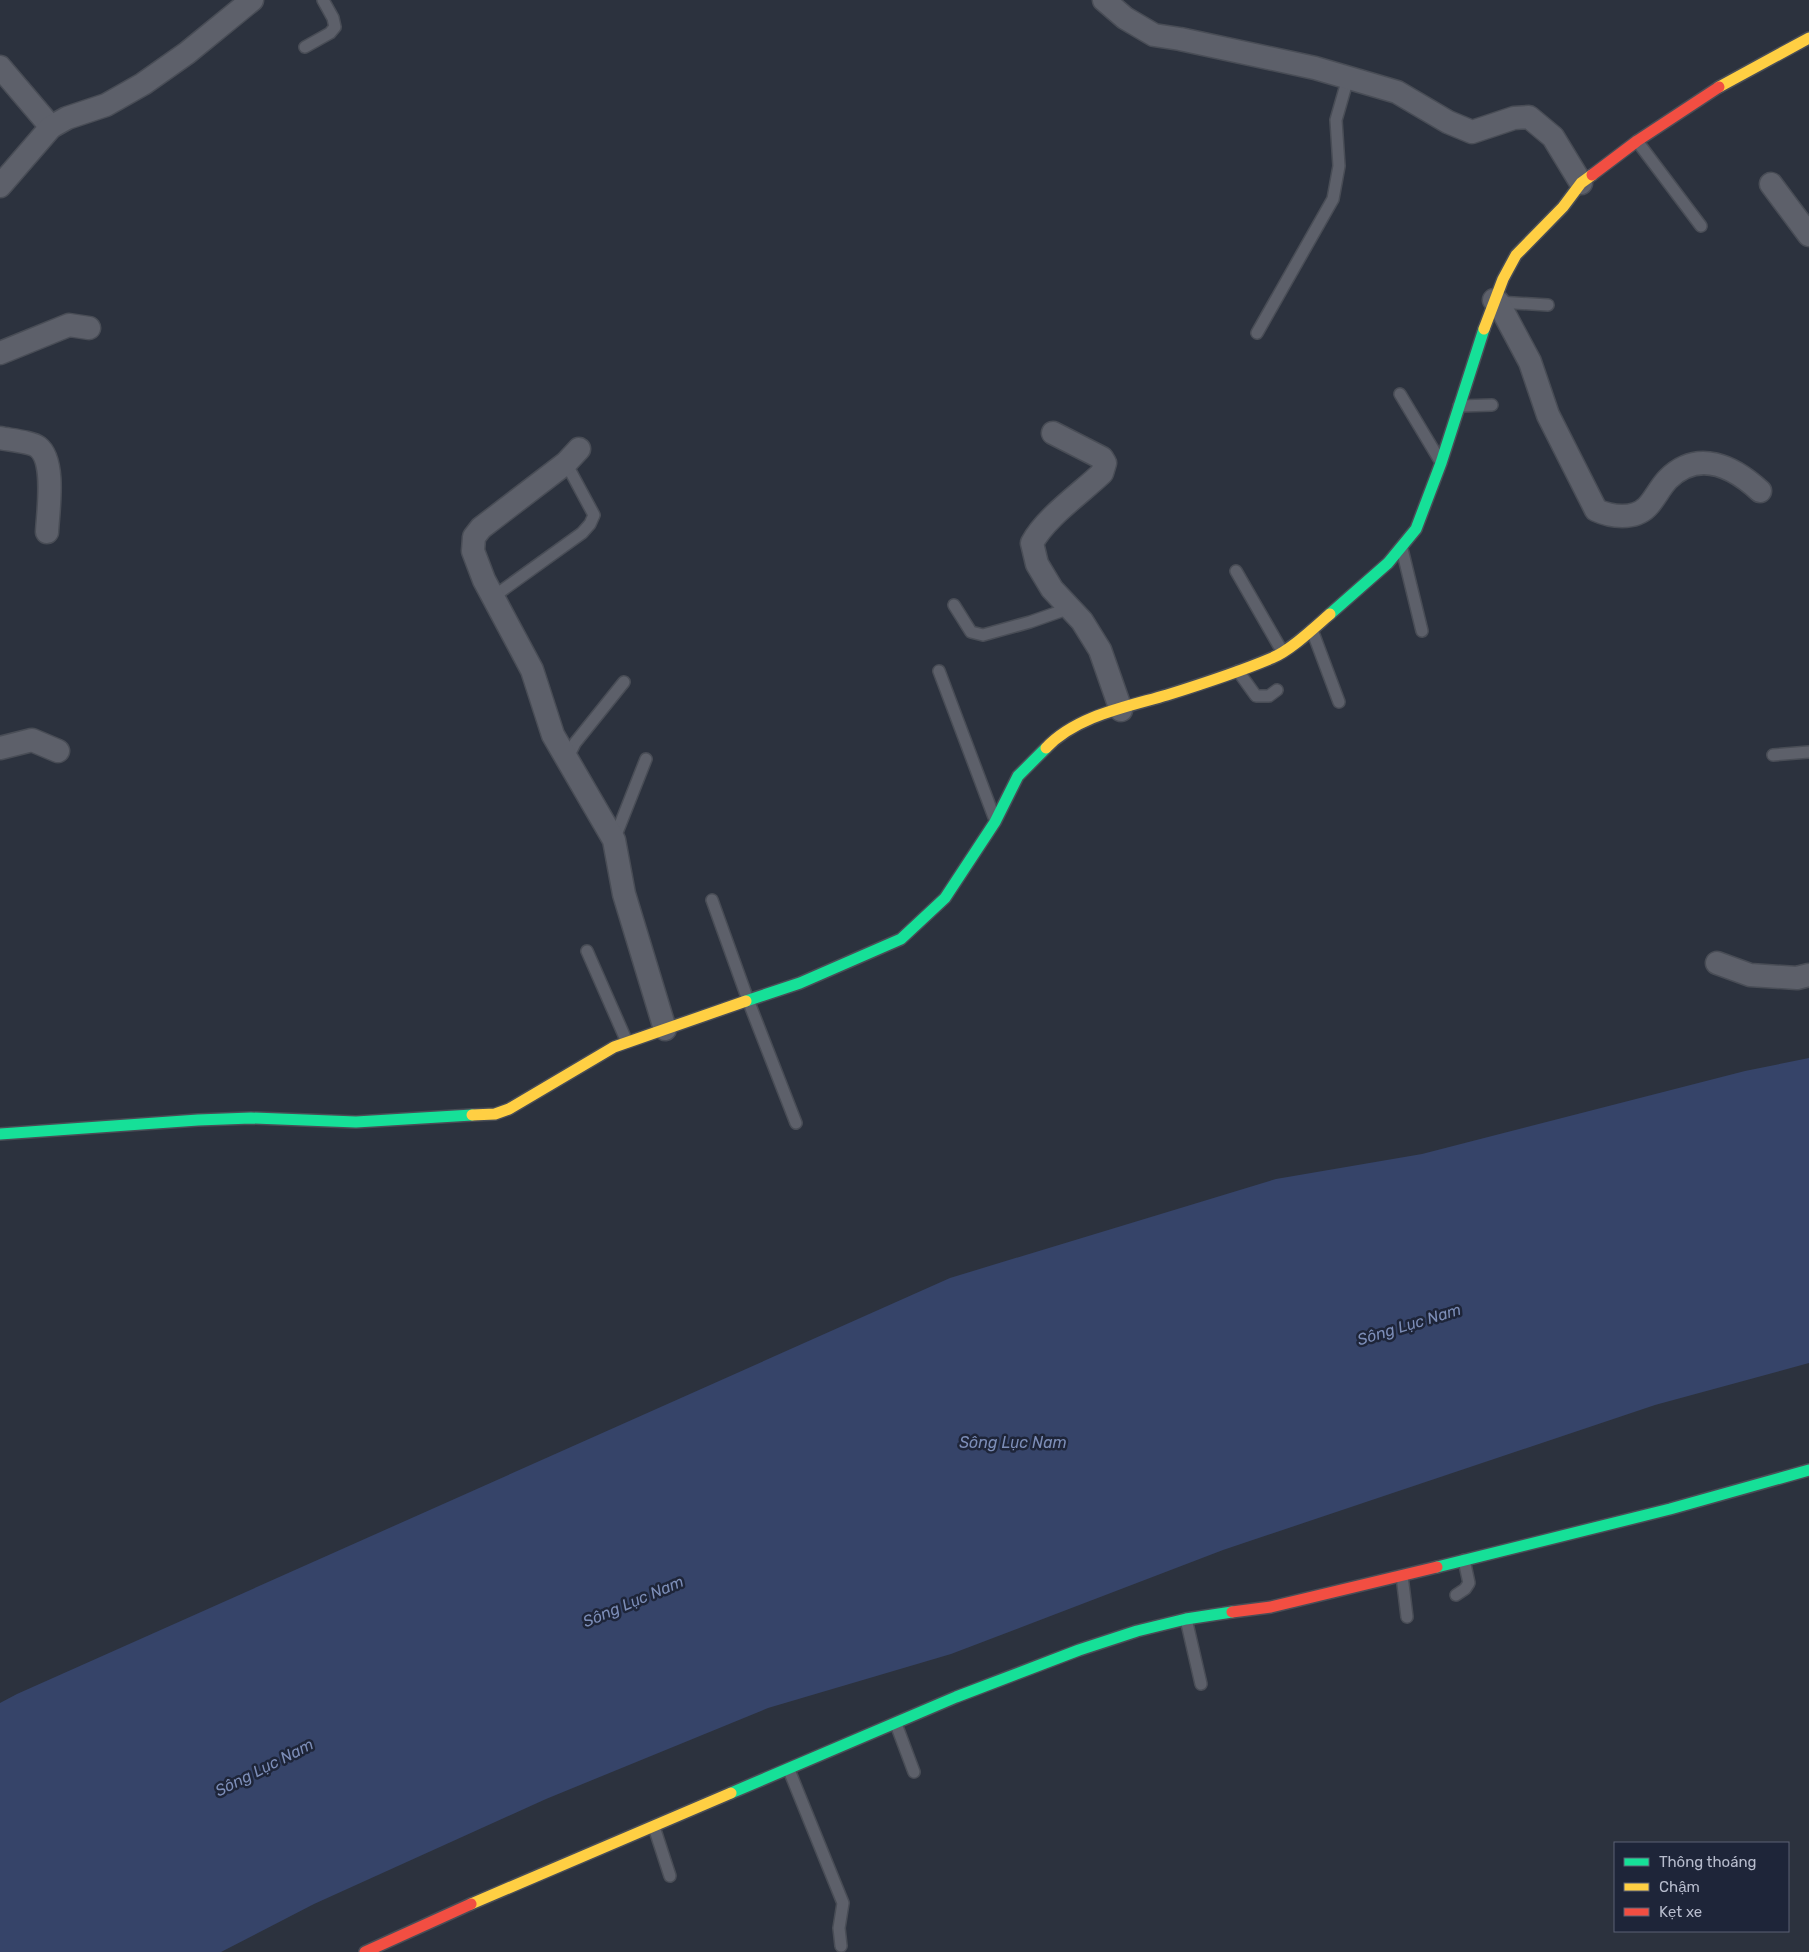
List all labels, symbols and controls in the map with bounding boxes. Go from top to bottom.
water label: Sông Lục Nam [1355,1300,1463,1349]
water label: Sông Lục Nam [959,1433,1067,1452]
water label: Sông Lục Nam [580,1572,686,1631]
water label: Sông Lục Nam [212,1735,317,1800]
legend [1614,1842,1789,1932]
text: Thông thoáng [1659,1853,1756,1871]
text: Chậm [1659,1878,1700,1896]
text: Kẹt xe [1659,1903,1702,1921]

